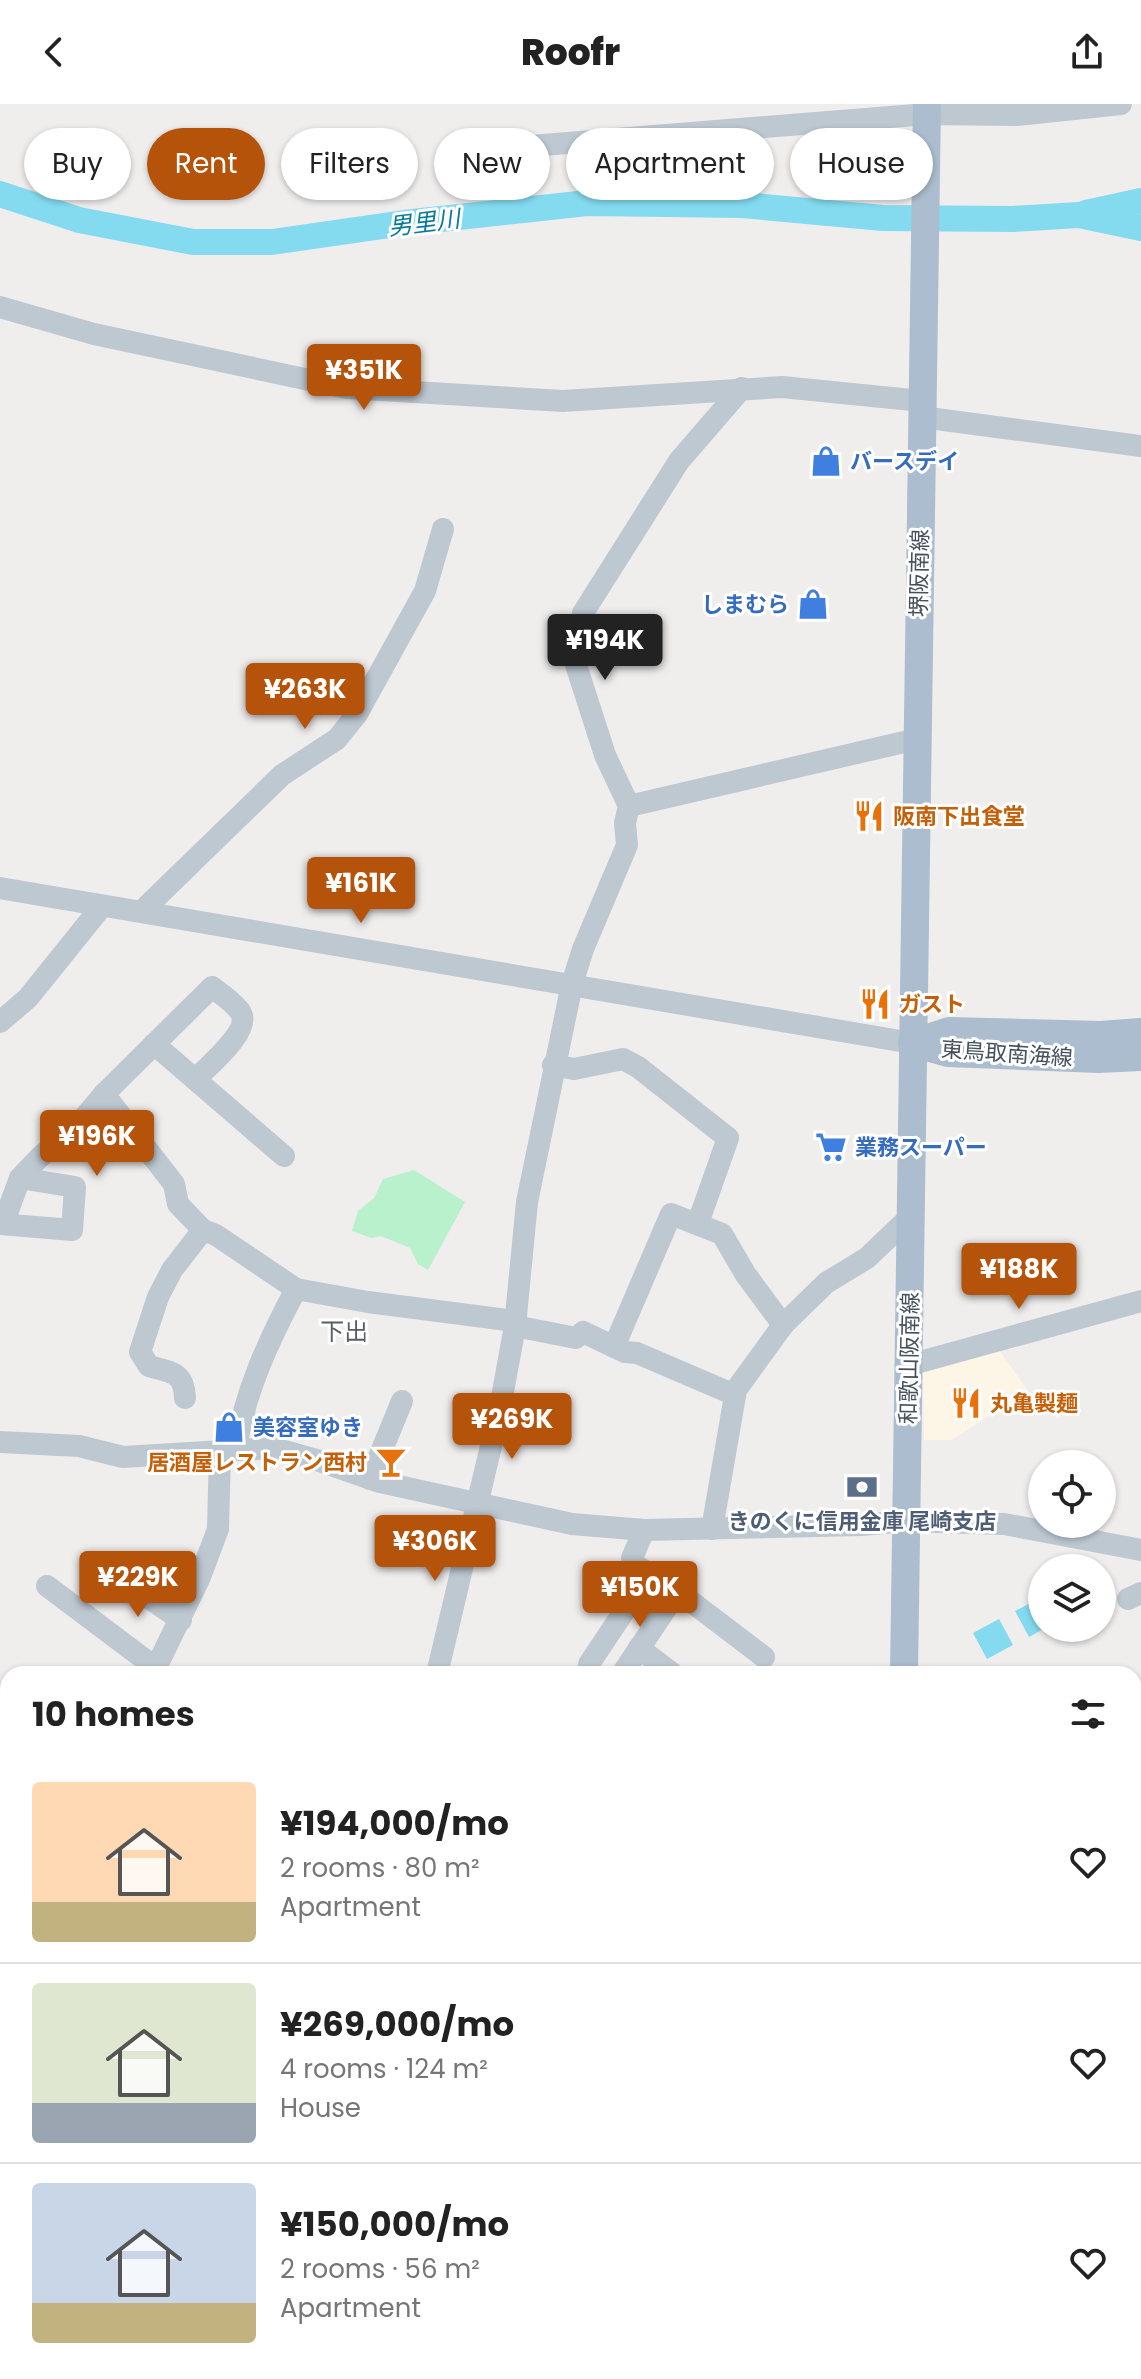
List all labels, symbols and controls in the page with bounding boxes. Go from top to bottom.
text: Roofr [521,27,620,78]
icon: back [32,30,76,74]
icon: share [1065,30,1109,74]
chip: Buy [24,128,131,200]
chip: Rent [147,128,265,200]
chip: Filters [281,128,418,200]
chip: New [434,128,550,200]
chip: Apartment [566,128,774,200]
chip: House [790,128,933,200]
water label: 男里川 [386,201,465,243]
pin: ¥351K [308,344,420,412]
text: ¥351K [325,352,403,388]
shop icon: バースデイ [809,444,843,478]
place label: バースデイ [850,446,959,477]
street label: 堺阪南線 [903,529,936,617]
shop icon: しまむら [796,587,830,621]
place label: しまむら [701,589,789,620]
pin: ¥194K [549,614,661,682]
text: ¥194K [566,622,644,658]
pin: ¥263K [249,663,361,731]
text: ¥263K [264,671,346,707]
restaurant icon: 阪南下出食堂 [852,799,886,833]
place label: 阪南下出食堂 [893,801,1025,832]
pin: ¥161K [305,857,417,925]
text: ¥161K [325,865,397,901]
restaurant icon: ガスト [858,987,892,1021]
place label: ガスト [899,989,965,1020]
street label: 東鳥取南海線 [940,1033,1074,1074]
pin: ¥196K [41,1110,153,1178]
text: ¥196K [58,1118,136,1154]
supermarket icon: 業務スーパー [814,1130,848,1164]
place label: 業務スーパー [855,1132,987,1163]
pin: ¥188K [963,1243,1075,1311]
text: ¥188K [979,1251,1059,1287]
street label: 和歌山阪南線 [893,1292,926,1424]
district label: 下出 [320,1315,368,1348]
restaurant icon: 丸亀製麺 [949,1386,983,1420]
place label: 丸亀製麺 [990,1388,1078,1419]
pin: ¥269K [456,1393,568,1461]
text: ¥269K [471,1401,553,1437]
shop icon: 美容室ゆき [212,1410,246,1444]
place label: 美容室ゆき [253,1412,363,1443]
bar icon: 居酒屋レストラン西村 [374,1445,408,1479]
place label: 居酒屋レストラン西村 [147,1447,367,1478]
map controls [1028,1450,1116,1642]
button: locate [1028,1450,1116,1538]
bank icon: きのくに信用金庫 尾崎支店 [845,1470,879,1504]
place label: きのくに信用金庫 尾崎支店 [728,1506,996,1537]
pin: ¥306K [379,1515,491,1583]
text: ¥306K [393,1523,477,1559]
pin: ¥229K [82,1551,194,1619]
button: layers [1028,1554,1116,1642]
text: ¥229K [97,1559,179,1595]
pin: ¥150K [584,1561,696,1629]
text: ¥150K [600,1569,680,1605]
text: 10 homes [32,1690,195,1738]
icon: filters [1066,1692,1110,1736]
text: ¥194,000/mo [280,1799,509,1847]
icon: home [96,1814,192,1910]
icon: heart [1066,1840,1110,1884]
text: 2 rooms · 80 m² [280,1850,480,1886]
text: Apartment [280,1889,421,1925]
text: ¥269,000/mo [280,2000,514,2048]
icon: home [96,2015,192,2111]
icon: heart [1066,2041,1110,2085]
text: 4 rooms · 124 m² [280,2051,488,2087]
text: House [280,2090,361,2126]
text: ¥150,000/mo [280,2200,509,2248]
icon: home [96,2215,192,2311]
icon: heart [1066,2241,1110,2285]
text: 2 rooms · 56 m² [280,2251,480,2287]
text: Apartment [280,2290,421,2326]

